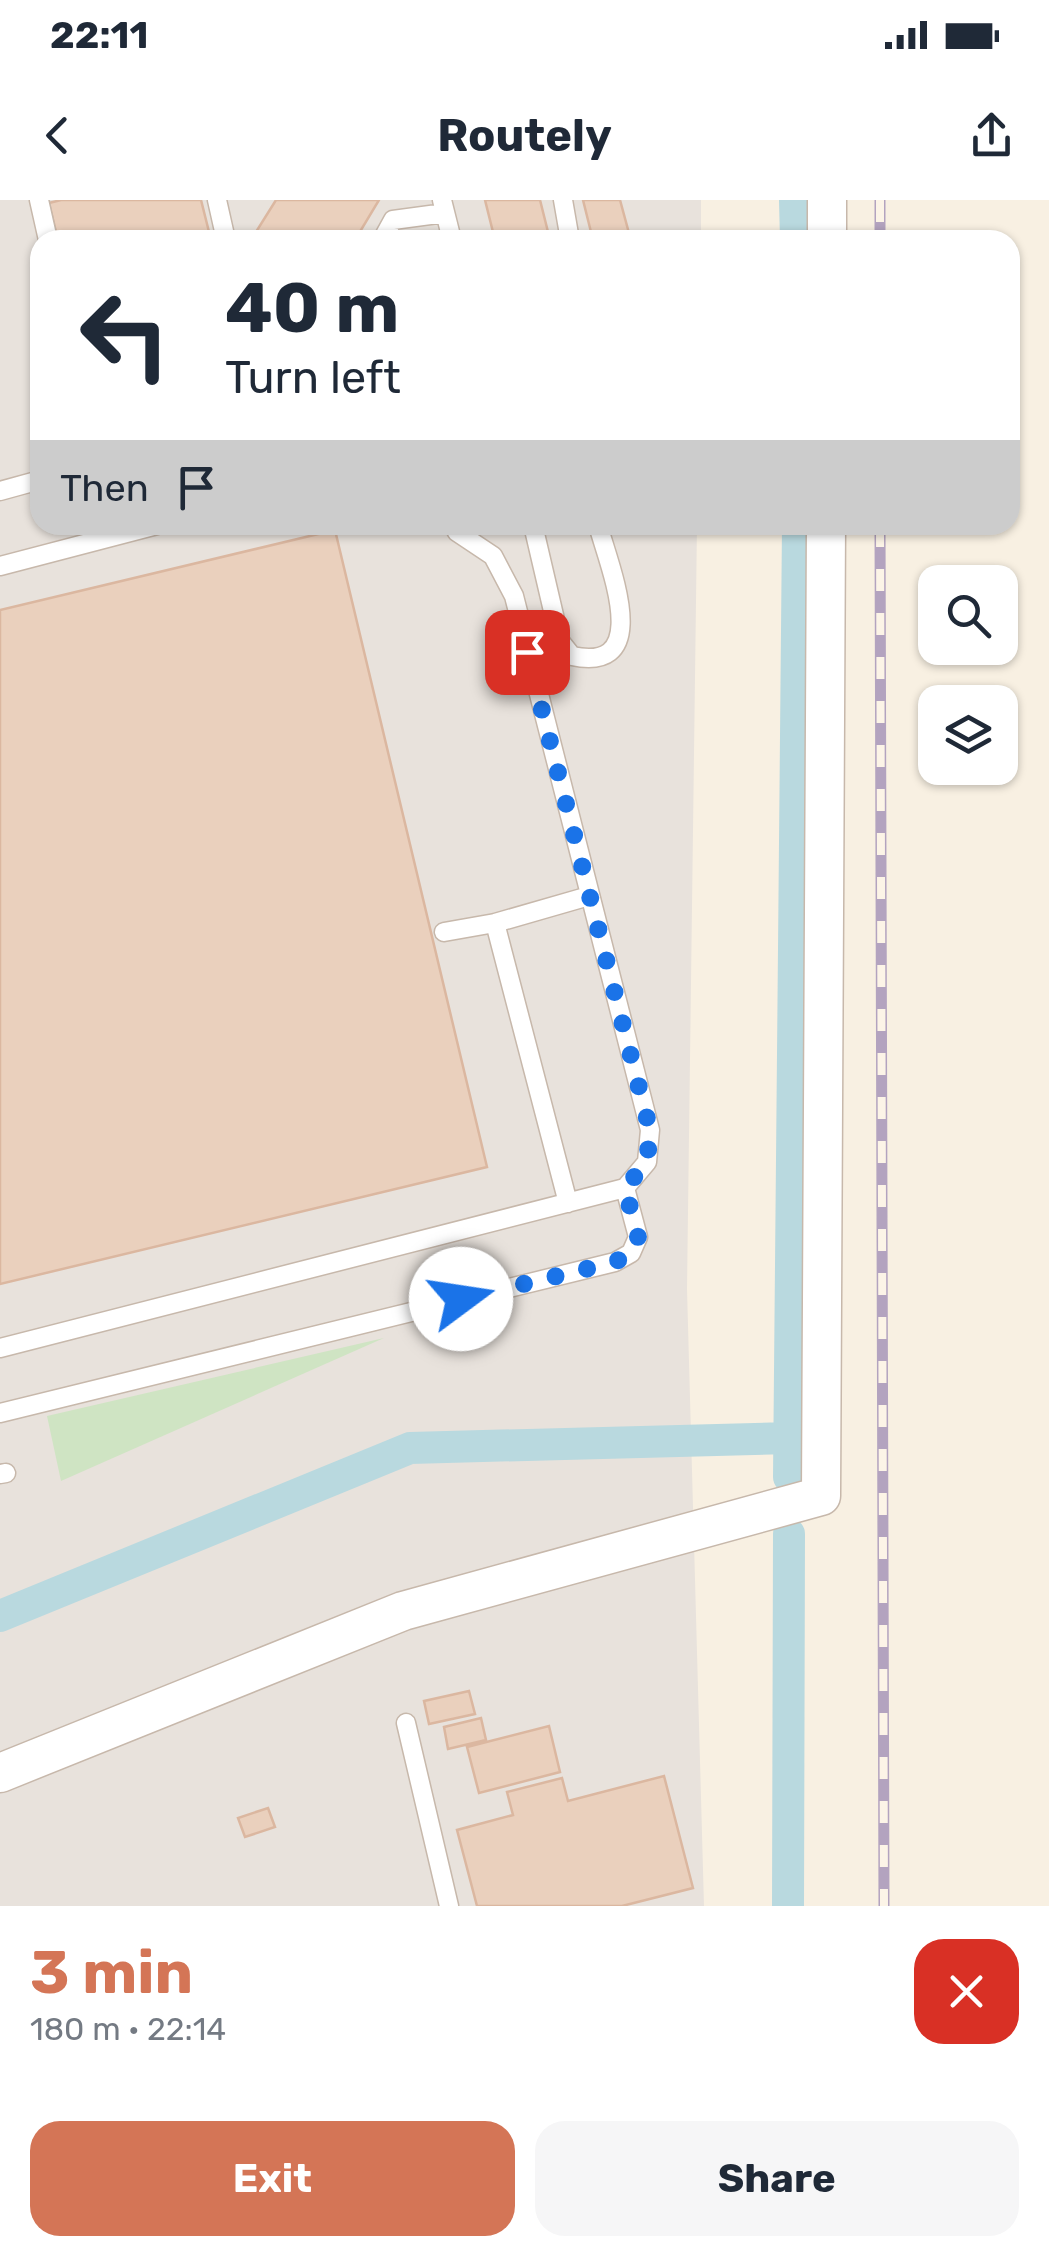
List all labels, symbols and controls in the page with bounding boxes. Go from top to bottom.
text: 22:11 [50,12,148,58]
icon: back [30,108,85,163]
icon: share [964,108,1019,163]
text: Routely [437,109,612,162]
text: 40 m [225,267,399,350]
icon: left [60,270,190,400]
text: Turn left [225,351,401,404]
icon: arrive [169,460,224,515]
text: Then [60,465,149,511]
map controls [918,565,1018,785]
button: search [918,565,1018,665]
pin [485,610,570,695]
icon: arrive [500,625,555,680]
button: layers [918,685,1018,785]
position arrow [409,1247,513,1351]
text: 3 min [30,1937,193,2008]
button: close [914,1939,1019,2044]
text: 180 m · 22:14 [30,2010,226,2048]
button: Exit [30,2121,515,2236]
button: Share [535,2121,1019,2236]

